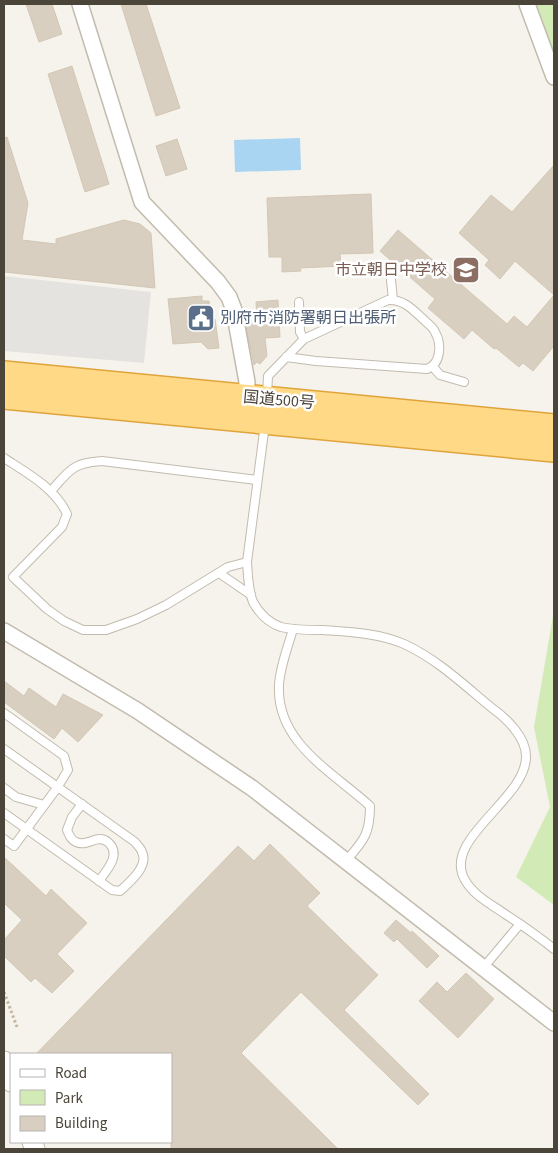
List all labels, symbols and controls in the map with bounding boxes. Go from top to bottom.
school or university icon: 市立朝日中学校 [451,255,481,285]
place label: 市立朝日中学校 [335,259,447,281]
public building icon: 別府市消防署朝日出張所 [186,303,216,333]
place label: 別府市消防署朝日出張所 [220,307,396,329]
street label: 国道500号 [242,386,316,414]
legend [10,1053,172,1143]
text: Road [55,1063,87,1084]
text: Park [55,1088,84,1109]
text: Building [55,1113,108,1134]

